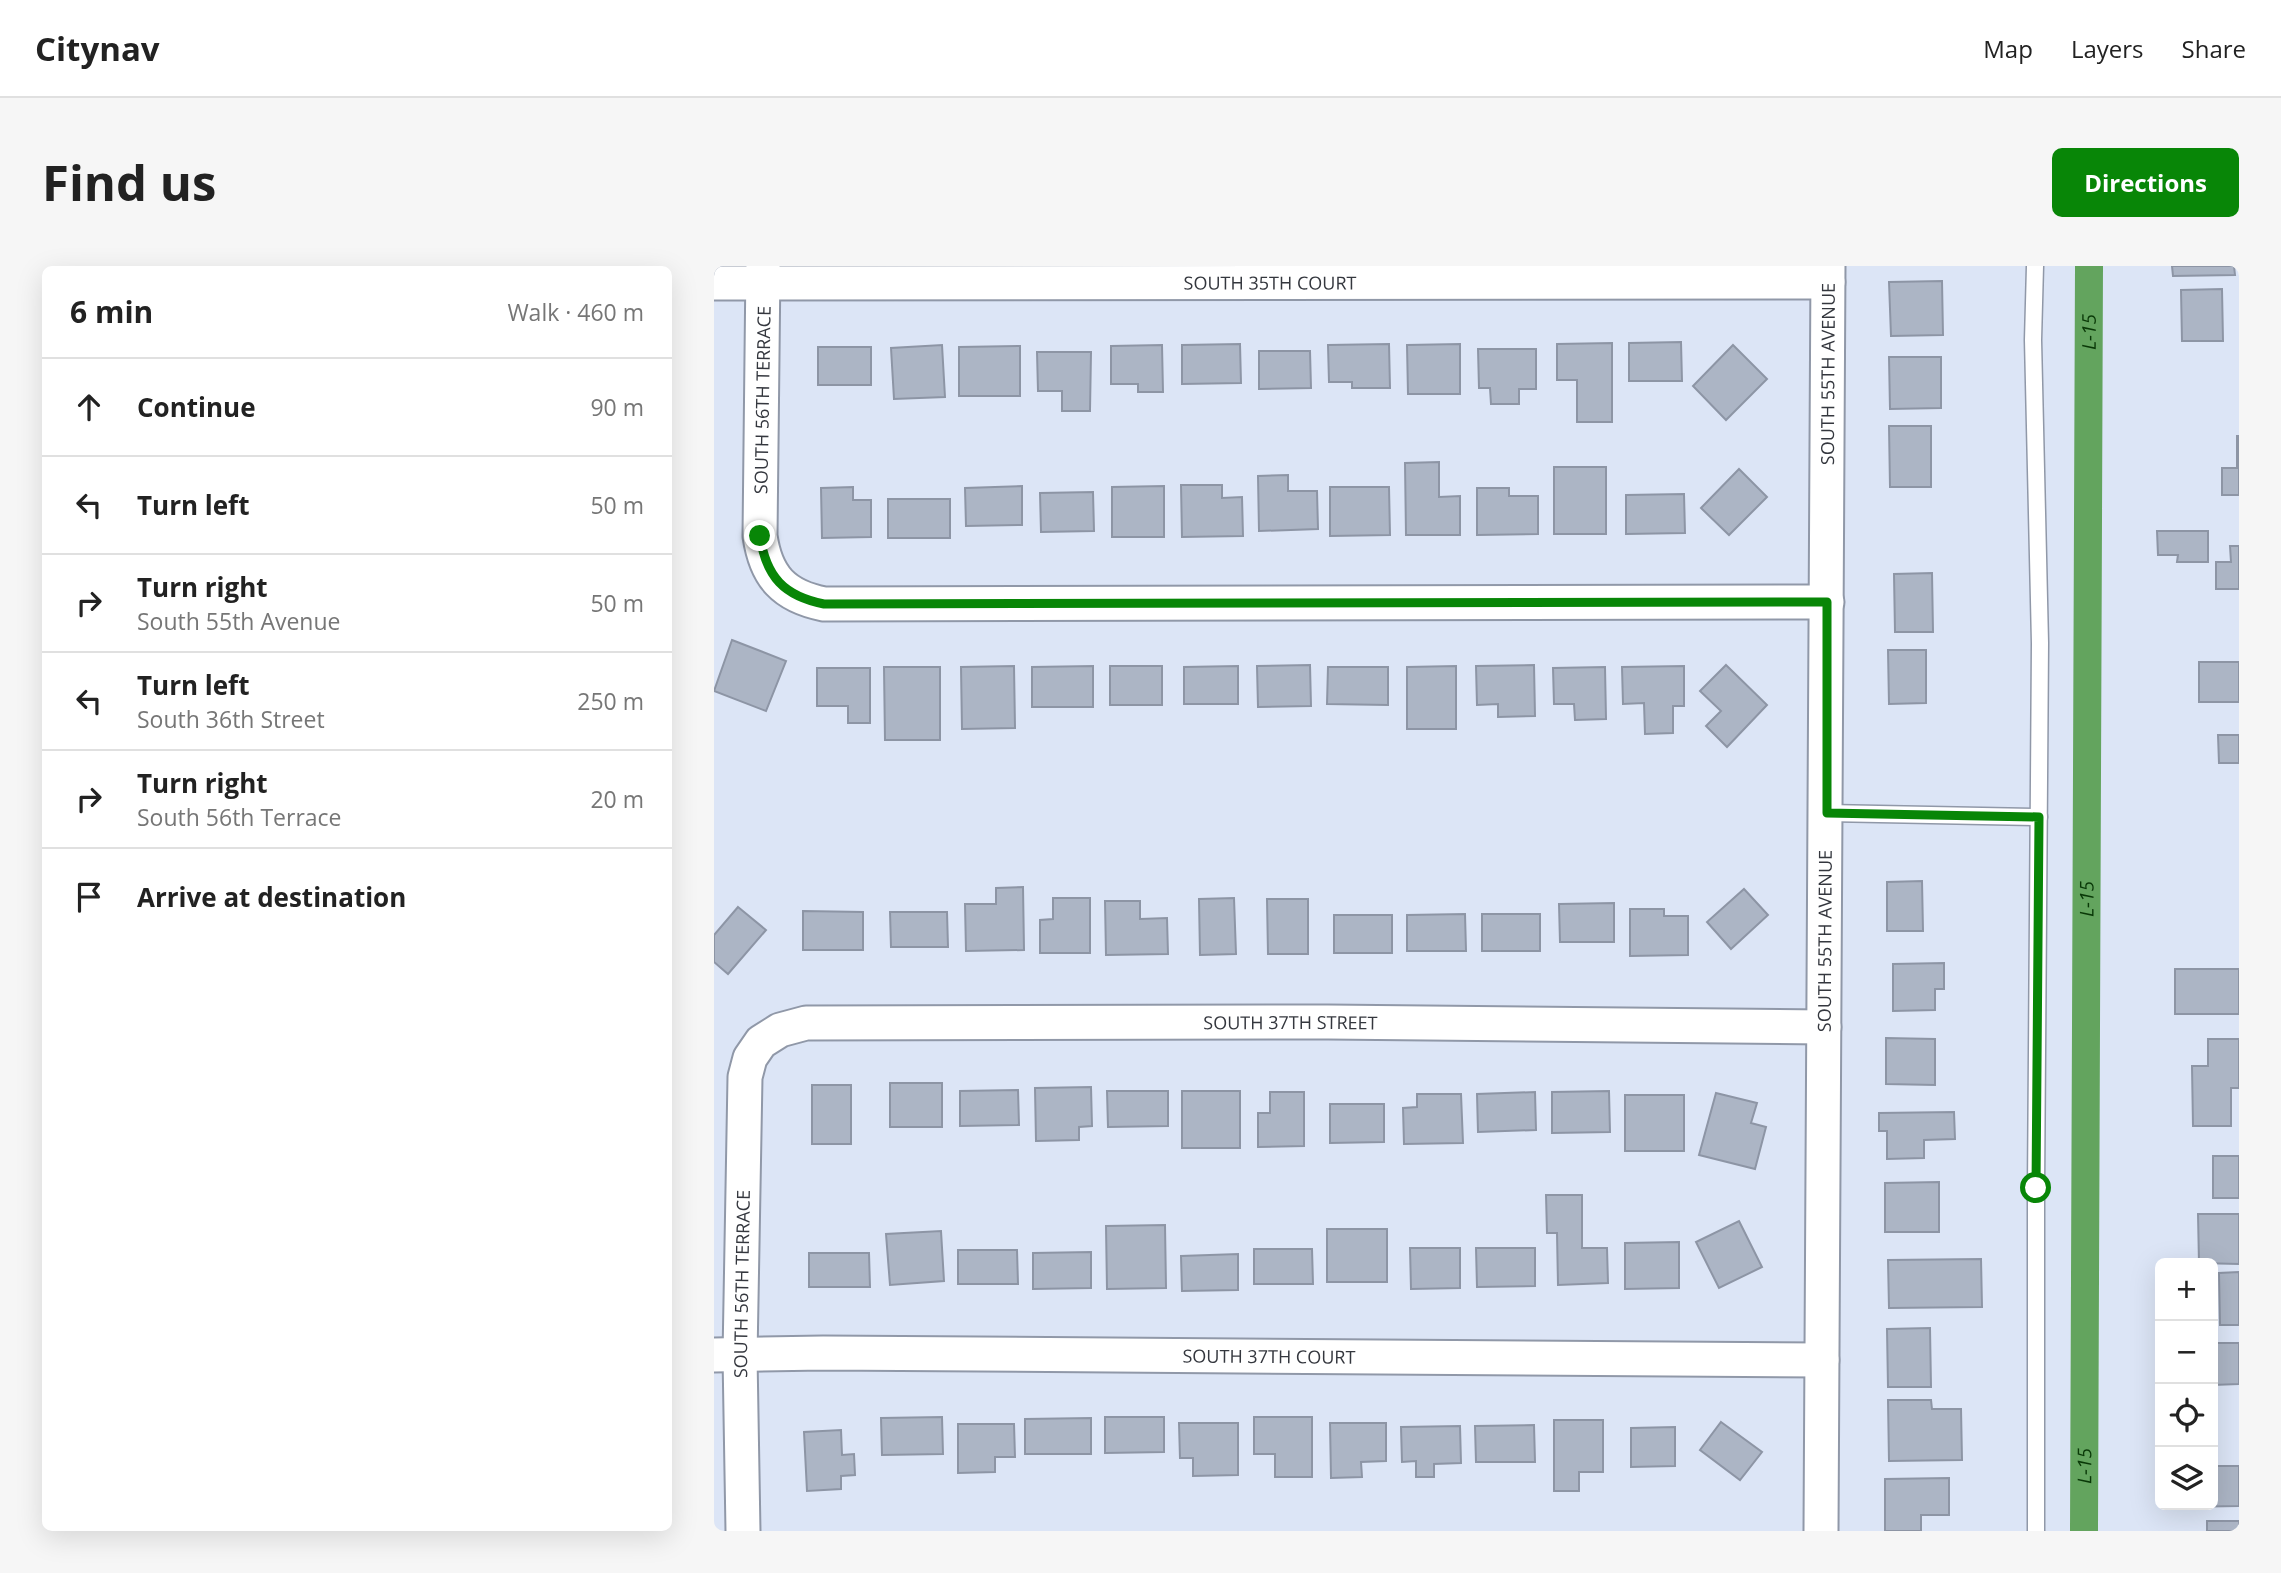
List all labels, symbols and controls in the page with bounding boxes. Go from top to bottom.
text: Citynav [35,26,160,71]
text: Map [1983,32,2033,65]
text: Layers [2071,32,2144,65]
text: Share [2182,32,2246,65]
button: Directions [2052,148,2239,217]
text: Find us [42,149,216,215]
street label: SOUTH 35TH COURT [1184,270,1357,295]
street label: SOUTH 55TH AVENUE [1815,283,1840,465]
text: 6 min [70,291,153,332]
text: Walk · 460 m [507,296,644,328]
street label: SOUTH 56TH TERRACE [748,306,776,494]
water label: L-15 [2076,313,2102,350]
icon: ahead [70,388,108,426]
text: Continue [137,389,256,425]
text: 90 m [590,391,644,423]
icon: left [70,486,108,524]
text: Turn left [137,487,249,523]
text: 50 m [590,489,644,521]
route end [744,520,775,551]
text: Turn right [137,569,268,605]
icon: right [70,584,108,622]
text: 50 m [590,587,644,619]
text: South 55th Avenue [137,605,341,637]
text: Turn left [137,667,249,703]
icon: left [70,682,108,720]
text: 250 m [577,685,644,717]
text: South 36th Street [137,703,325,735]
text: Turn right [137,765,268,801]
icon: right [70,780,108,818]
text: 20 m [590,783,644,815]
text: South 56th Terrace [137,801,342,833]
street label: SOUTH 55TH AVENUE [1812,850,1837,1032]
icon: arrive [70,878,108,916]
text: Arrive at destination [137,879,406,915]
water label: L-15 [2073,880,2100,917]
street label: SOUTH 37TH STREET [1203,1010,1378,1035]
route start [2020,1172,2051,1203]
street label: SOUTH 56TH TERRACE [728,1190,755,1378]
map controls [2155,1258,2218,1510]
button: + [2155,1258,2218,1321]
button: − [2155,1321,2218,1384]
street label: SOUTH 37TH COURT [1182,1344,1356,1369]
button: locate [2155,1384,2218,1447]
water label: L-15 [2071,1447,2097,1484]
button: layers [2155,1447,2218,1510]

